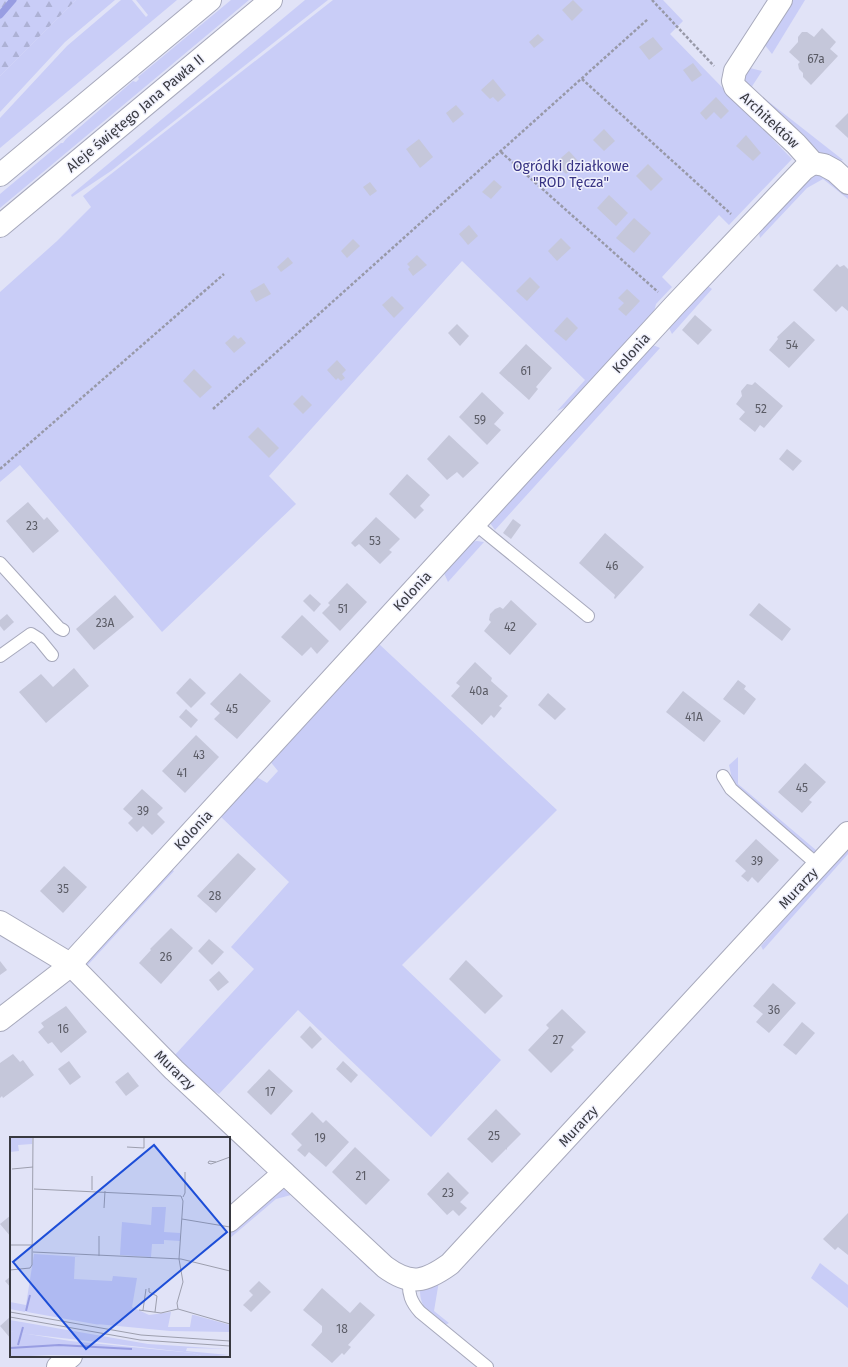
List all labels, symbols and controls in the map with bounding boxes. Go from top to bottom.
street label: Aleje świętego Jana Pawła II [63,51,208,176]
house number: 67a [807,52,825,66]
street label: Architektów [737,89,803,152]
park label: Ogródki działkowe "ROD Tęcza" [513,158,629,191]
street label: Kolonia [609,330,654,377]
house number: 54 [786,338,799,352]
house number: 61 [520,364,532,378]
house number: 52 [755,402,767,416]
house number: 59 [474,413,486,427]
house number: 23 [26,519,38,533]
house number: 53 [369,534,381,548]
house number: 46 [606,559,618,573]
street label: Kolonia [390,568,435,615]
house number: 51 [338,602,348,616]
house number: 23A [96,616,114,630]
house number: 42 [504,620,516,634]
house number: 40a [469,684,489,698]
house number: 45 [226,702,238,716]
house number: 41A [685,710,703,724]
house number: 43 [193,748,205,762]
house number: 41 [177,766,187,780]
house number: 45 [796,781,808,795]
house number: 39 [137,804,149,818]
street label: Kolonia [171,807,216,854]
house number: 39 [751,854,763,868]
street label: Murarzy [775,864,822,912]
house number: 35 [57,882,69,896]
house number: 28 [209,889,222,903]
house number: 26 [160,950,172,964]
house number: 36 [768,1003,780,1017]
house number: 16 [57,1022,69,1036]
house number: 27 [552,1033,564,1047]
street label: Murarzy [151,1047,199,1094]
house number: 17 [265,1085,275,1099]
street label: Murarzy [555,1102,602,1150]
house number: 25 [488,1129,500,1143]
house number: 19 [314,1131,326,1145]
inset map [10,1137,230,1357]
house number: 21 [356,1169,366,1183]
house number: 23 [442,1186,454,1200]
house number: 18 [336,1322,348,1336]

